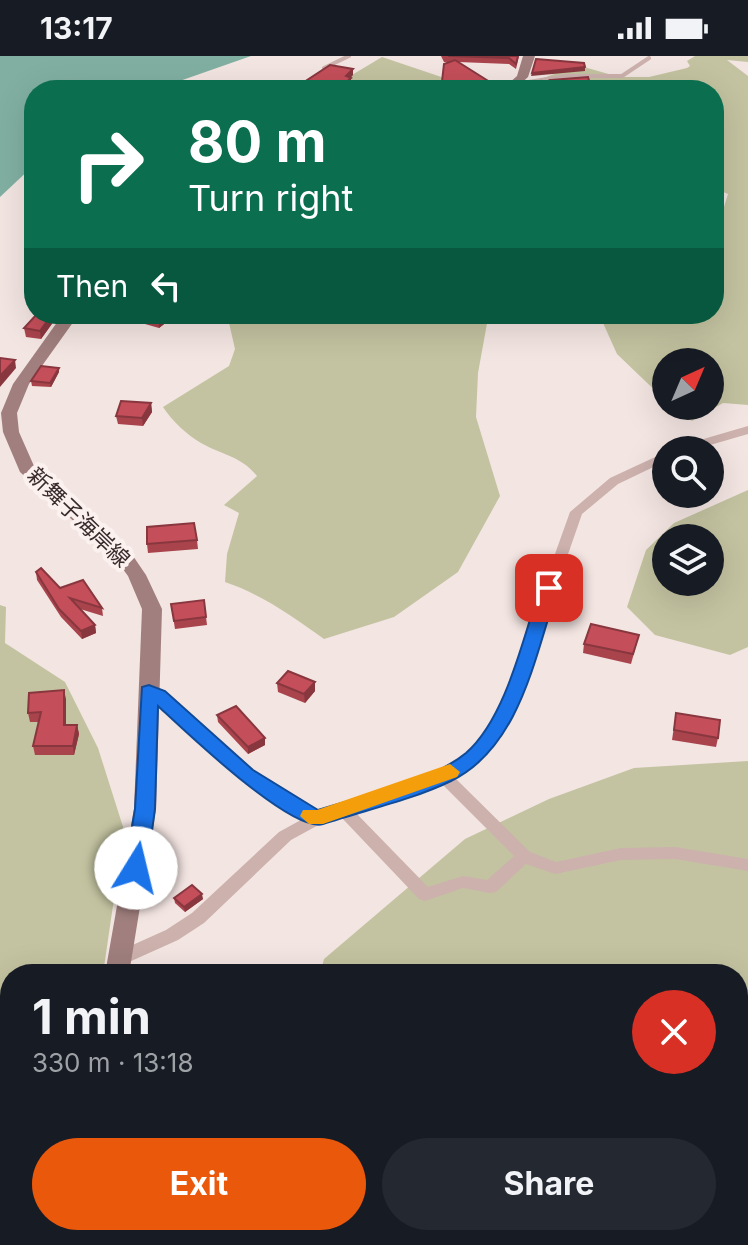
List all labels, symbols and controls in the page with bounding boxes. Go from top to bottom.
text: 13:17 [40,10,113,46]
text: 80 m [188,108,327,176]
icon: right [56,112,160,216]
text: Turn right [188,176,353,220]
icon: left [144,264,188,308]
text: Then [56,268,128,304]
north arrow [652,348,724,420]
map controls [652,348,724,596]
button: search [652,436,724,508]
street label: 新舞子海岸線 [22,462,136,572]
button: layers [652,524,724,596]
pin [515,554,583,622]
icon: arrive [527,566,571,610]
position arrow [94,826,178,910]
text: 1 min [32,987,151,1046]
button: close [632,990,716,1074]
text: 330 m · 13:18 [32,1047,194,1078]
button: Exit [32,1138,366,1230]
button: Share [382,1138,716,1230]

